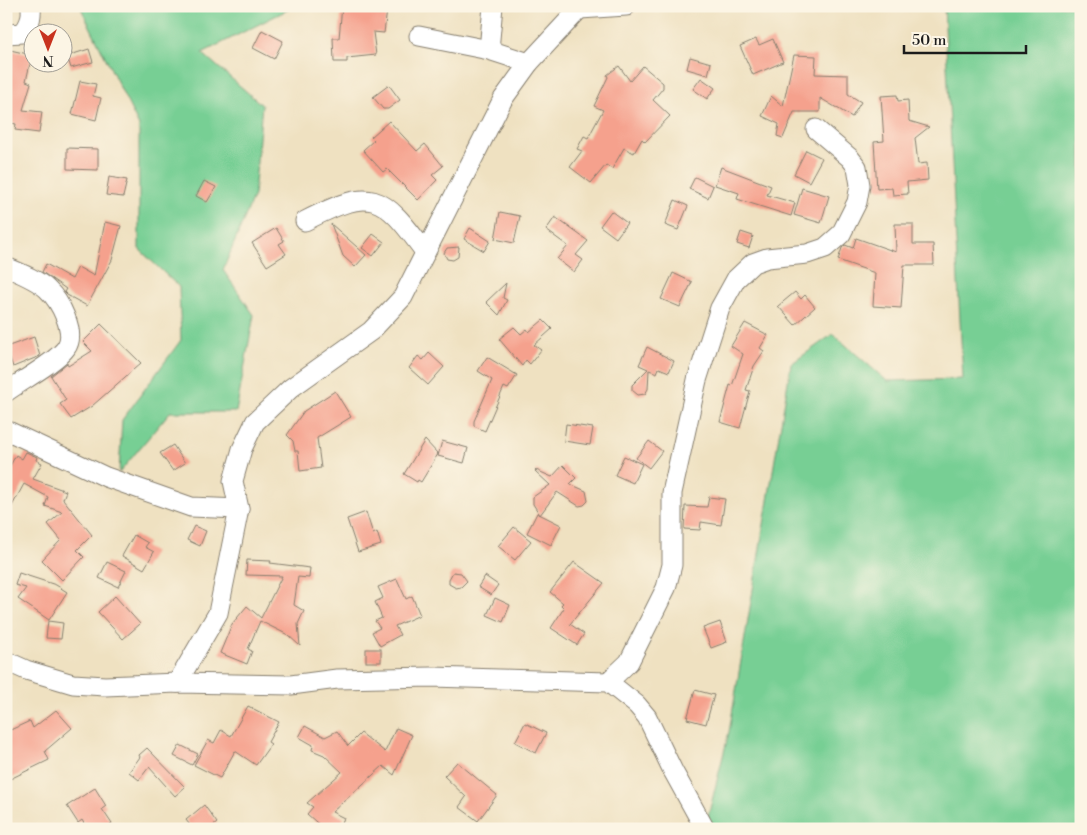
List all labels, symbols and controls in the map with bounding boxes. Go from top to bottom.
north arrow [22,22,72,72]
scale bar [904,22,1027,54]
text: 50 m [912,31,946,50]
text: N [42,51,54,69]

